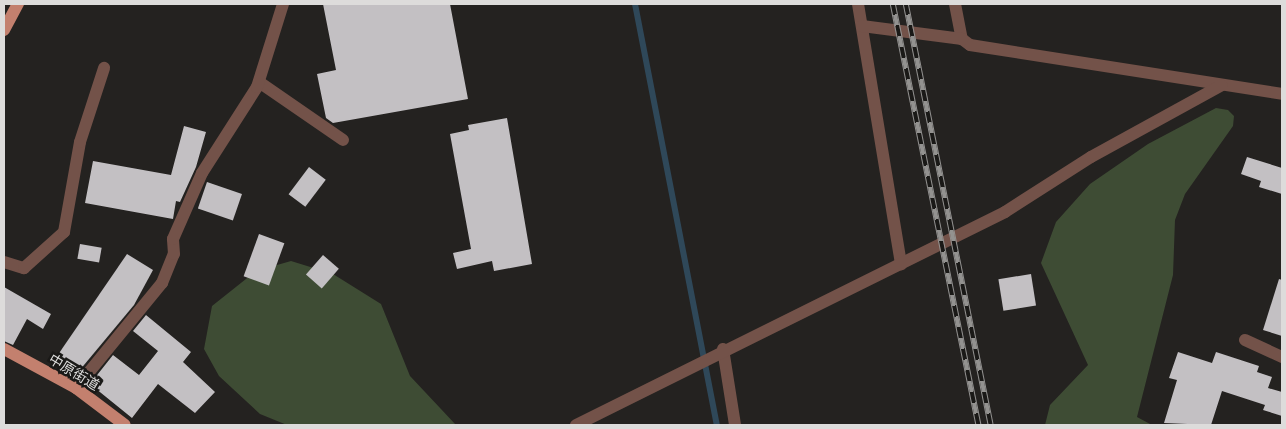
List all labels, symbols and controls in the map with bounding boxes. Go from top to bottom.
street label: 中原街道 [46,350,102,394]

